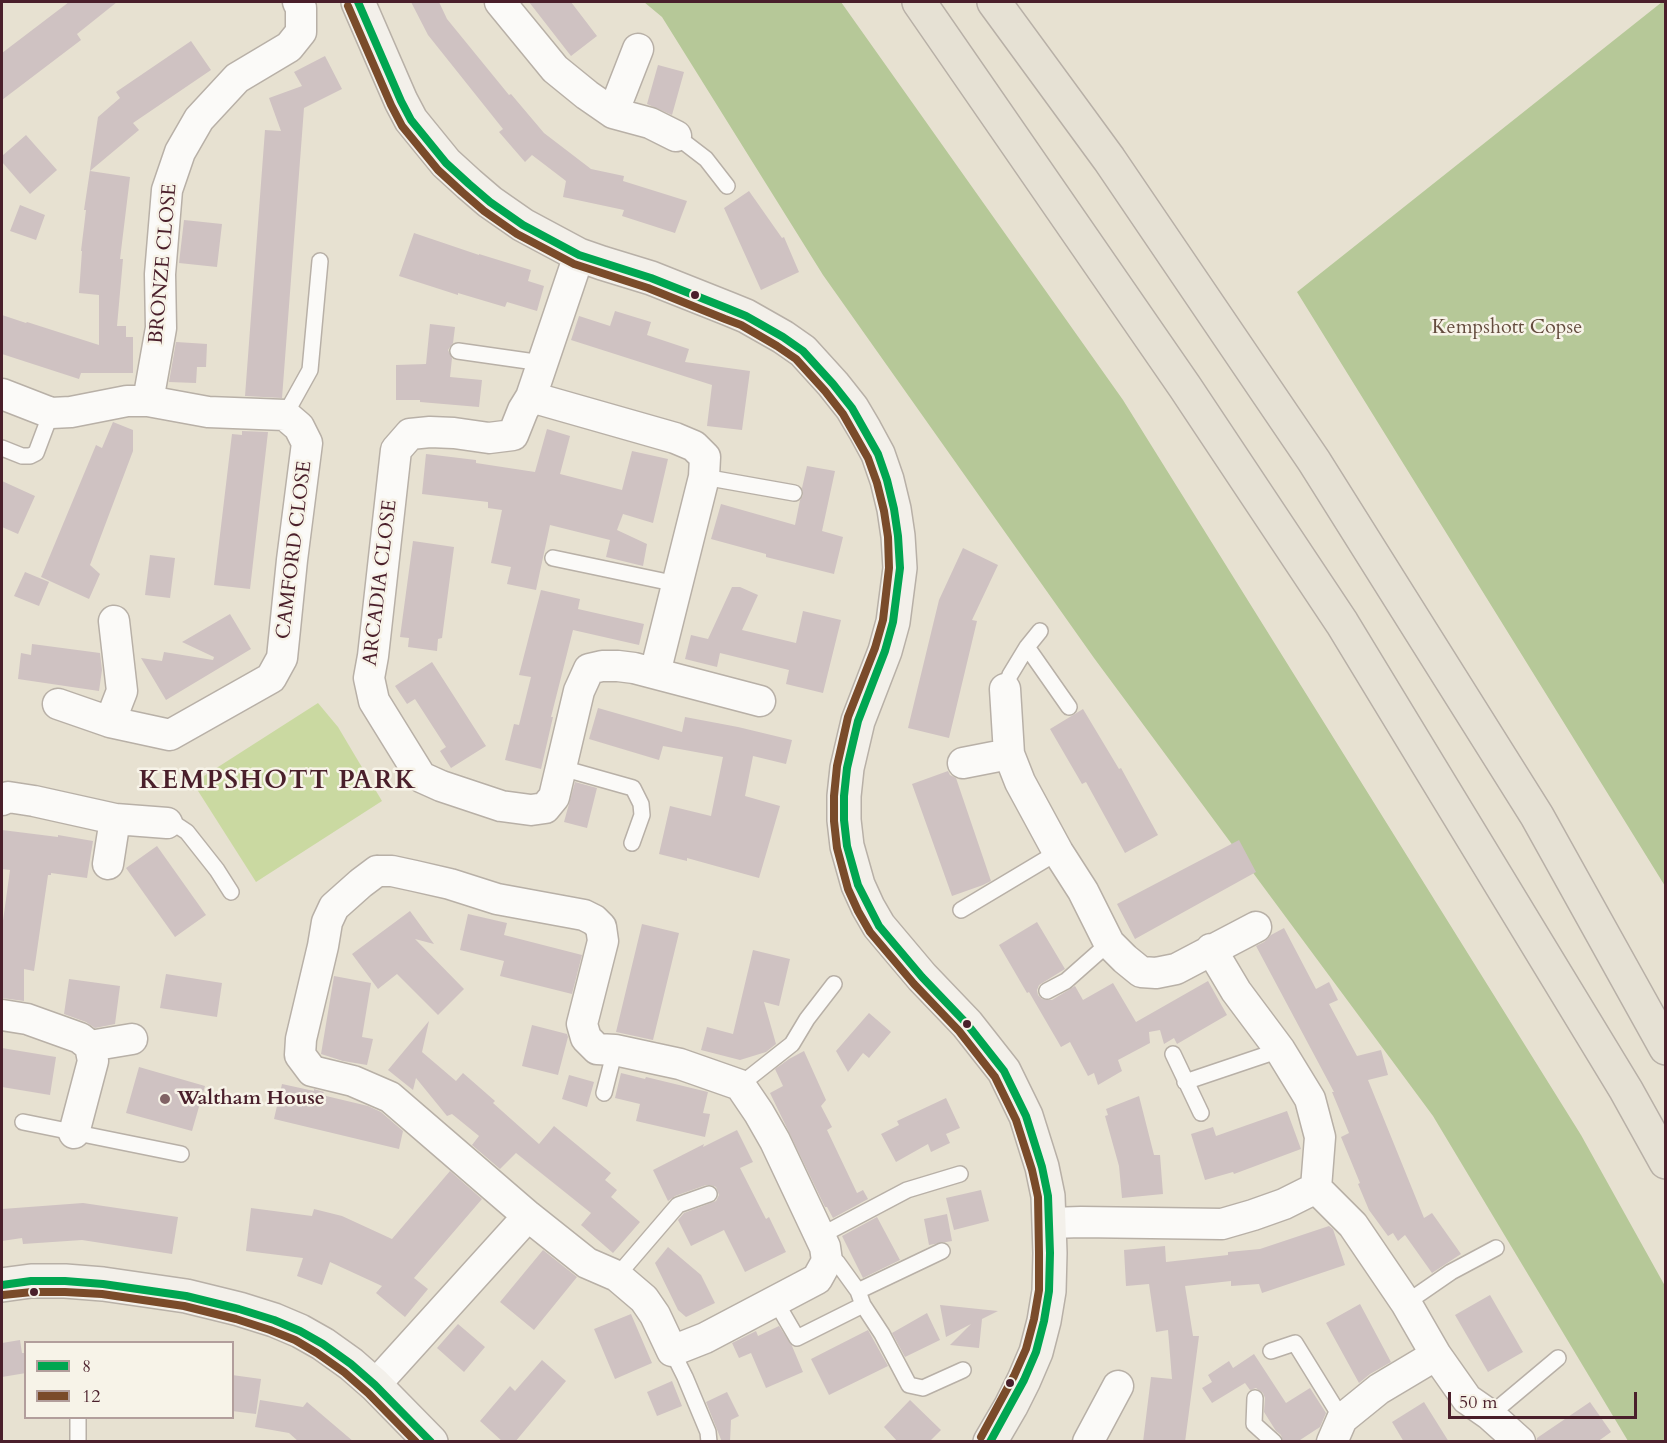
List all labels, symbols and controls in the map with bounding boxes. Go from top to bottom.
street label: BRONZE CLOSE [145,183,183,345]
unlabelled marker [689,289,701,301]
park label: Kempshott Copse [1432,316,1582,340]
street label: CAMFORD CLOSE [272,459,318,641]
street label: ARCADIA CLOSE [359,498,403,668]
district label: KEMPSHOTT PARK [139,766,417,798]
unlabelled marker [961,1018,973,1030]
place label: Waltham House [177,1087,325,1111]
marker: Waltham House [158,1092,172,1106]
unlabelled marker [28,1286,40,1298]
legend [24,1341,234,1419]
text: 8 [82,1354,91,1379]
unlabelled marker [1004,1377,1016,1389]
scale bar [1451,1380,1640,1418]
text: 12 [82,1384,100,1409]
text: 50 m [1459,1390,1498,1415]

